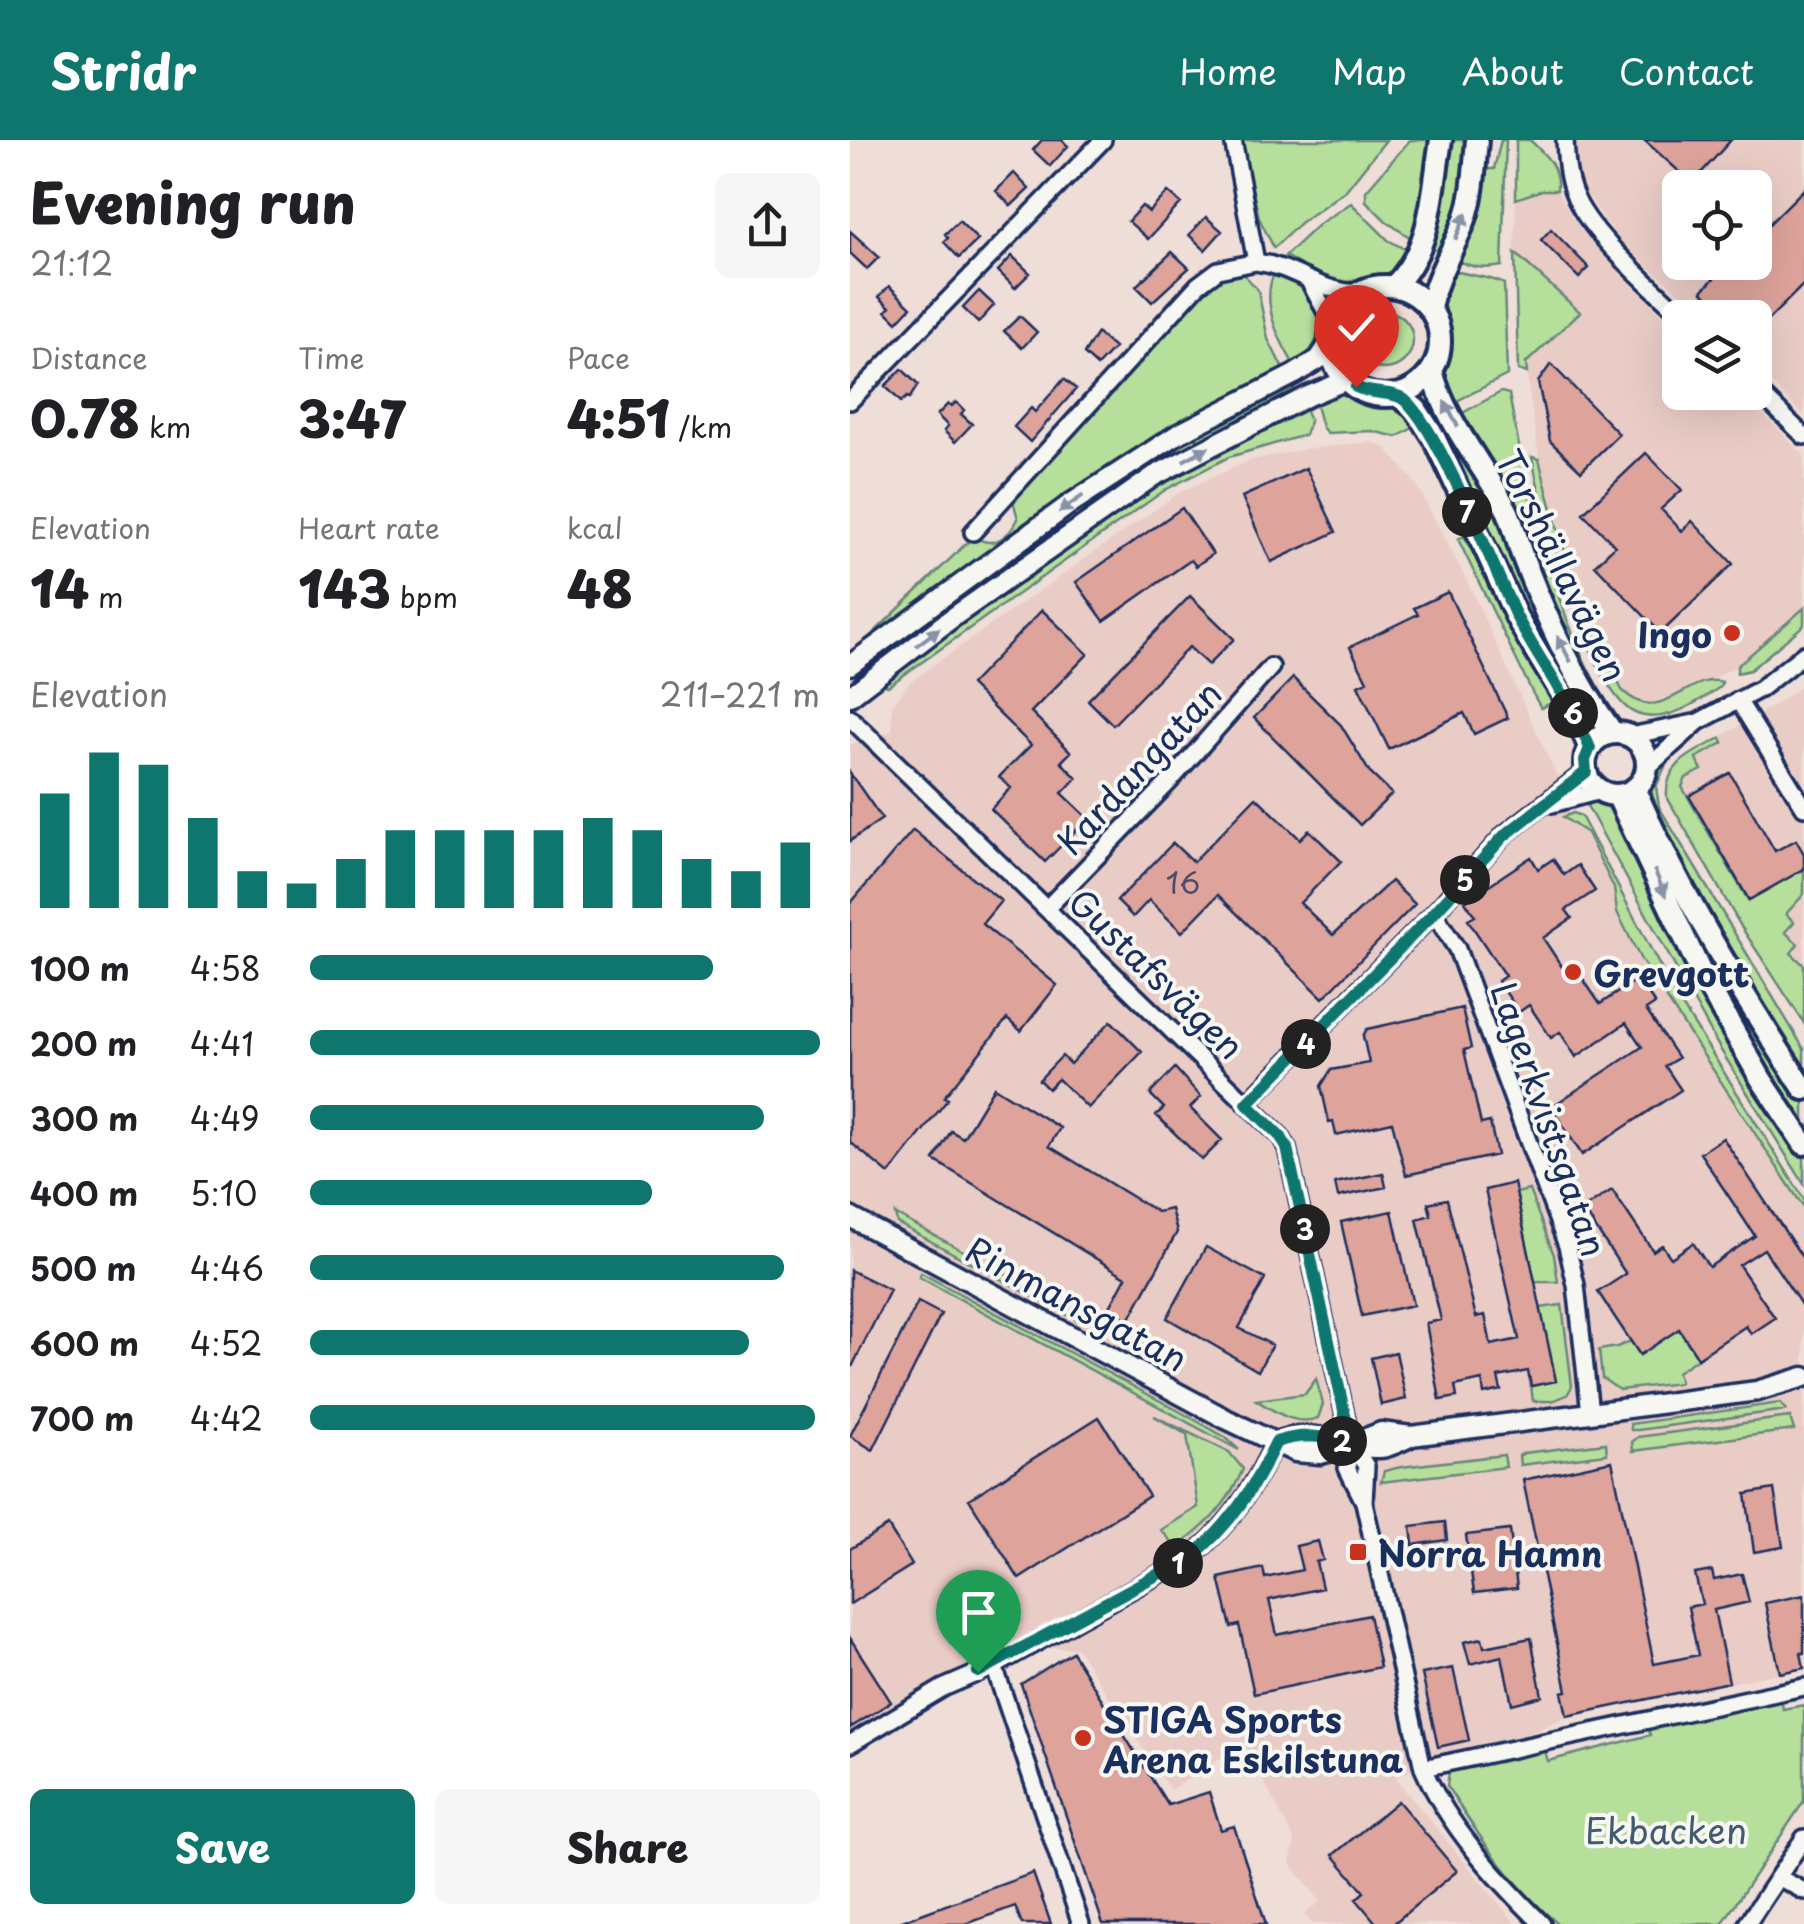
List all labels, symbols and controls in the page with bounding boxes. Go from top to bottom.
text: Stridr [50,34,197,106]
text: Home [1180,44,1277,97]
text: Map [1332,44,1407,97]
text: About [1462,44,1564,97]
text: Contact [1619,44,1754,97]
text: Evening run [30,160,356,243]
map controls [1662,170,1772,410]
button: locate [1662,170,1772,280]
button: share [715,173,820,278]
one-way arrow [1453,212,1469,241]
text: 21:12 [30,239,113,287]
pin [1314,285,1399,388]
icon: check [1329,300,1384,355]
button: layers [1662,300,1772,410]
text: Distance [30,336,148,379]
text: Time [298,336,365,379]
text: Pace [567,336,630,379]
text: 0.78 [30,379,140,455]
text: 3:47 [298,379,406,455]
text: 4:51 [567,379,670,455]
one-way arrow [1442,400,1459,429]
text: km [140,405,191,448]
text: /km [670,405,732,448]
street label: Torshällavägen [1484,440,1642,690]
one-way arrow [1182,446,1210,463]
pin: 7 [1442,487,1492,537]
text: 7 [1459,490,1475,533]
one-way arrow [1058,494,1084,513]
text: Elevation [30,506,151,549]
text: Heart rate [298,506,440,549]
text: kcal [567,506,623,549]
text: 14 [30,549,89,625]
text: 143 [298,549,391,625]
text: 48 [567,549,633,625]
text: m [89,575,124,618]
text: bpm [391,575,458,618]
place label: Ingo [1637,607,1712,660]
marker: Ingo [1721,622,1743,644]
one-way arrow [915,627,941,647]
one-way arrow [1556,635,1573,664]
street label: Kardangatan [1043,668,1233,866]
text: Elevation [30,670,168,718]
text: 211–221 m [660,670,820,718]
pin: 6 [1548,688,1598,738]
text: 6 [1563,691,1583,734]
pin: 5 [1440,855,1490,905]
text: 5 [1456,858,1474,901]
house number: 16 [1166,859,1200,904]
one-way arrow [1652,868,1668,898]
street label: Gustafsvägen [1057,875,1257,1071]
text: 100 m [30,944,130,992]
text: 4:58 [190,944,261,992]
place label: Grevgott [1593,946,1750,999]
marker: Grevgott [1562,961,1584,983]
street label: Lagerkvistsgatan [1478,975,1622,1263]
text: 200 m [30,1019,137,1067]
text: 4:41 [190,1019,254,1067]
pin: 4 [1281,1019,1331,1069]
text: 4 [1296,1022,1316,1065]
text: 300 m [30,1094,138,1142]
text: 4:49 [190,1094,260,1142]
text: 400 m [30,1169,138,1217]
text: 5:10 [190,1169,257,1217]
pin: 3 [1280,1204,1330,1254]
text: 3 [1296,1207,1314,1250]
street label: Rinmansgatan [957,1222,1197,1384]
text: 500 m [30,1244,136,1292]
text: 4:46 [190,1244,264,1292]
text: 600 m [30,1319,139,1367]
text: 4:52 [190,1319,263,1367]
text: 700 m [30,1394,134,1442]
text: 4:42 [190,1394,263,1442]
pin: 2 [1317,1416,1367,1466]
text: 2 [1332,1419,1352,1462]
place label: Norra Hamn [1378,1526,1603,1579]
pin: 1 [1153,1538,1203,1588]
text: 1 [1171,1541,1185,1584]
marker: Norra Hamn [1347,1541,1369,1563]
pin [936,1570,1021,1673]
icon: arrive [951,1585,1006,1640]
place label: STIGA Sports Arena Eskilstuna [1102,1692,1404,1785]
marker: STIGA Sports Arena Eskilstuna [1072,1727,1094,1749]
button: Save [30,1789,415,1904]
button: Share [435,1789,820,1904]
park label: Ekbacken [1585,1803,1747,1856]

